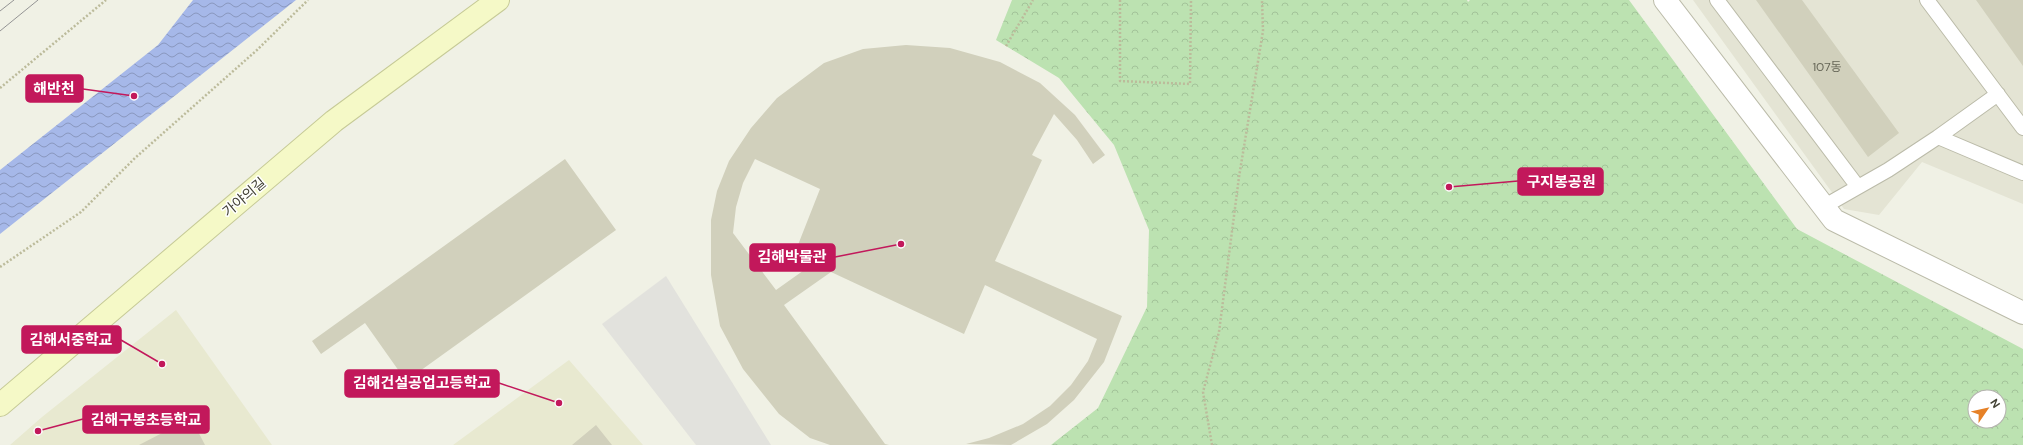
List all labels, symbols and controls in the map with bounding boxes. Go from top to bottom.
house number: 107동 [1812,59,1842,75]
callout: 해반천 [26,75,83,102]
text: 해반천 [33,79,75,99]
callout: 구지봉공원 [1518,168,1603,195]
text: 구지봉공원 [1526,172,1596,192]
street label: 가야의길 [218,174,270,220]
callout: 김해박물관 [750,244,835,271]
text: 김해박물관 [757,247,827,267]
callout: 김해서중학교 [22,326,121,353]
text: 김해서중학교 [30,330,113,350]
callout: 김해건설공업고등학교 [345,370,499,397]
text: 김해건설공업고등학교 [353,373,491,393]
north arrow [1967,389,2007,429]
text: N [1987,396,2003,411]
callout: 김해구봉초등학교 [83,406,209,433]
text: 김해구봉초등학교 [91,410,201,430]

